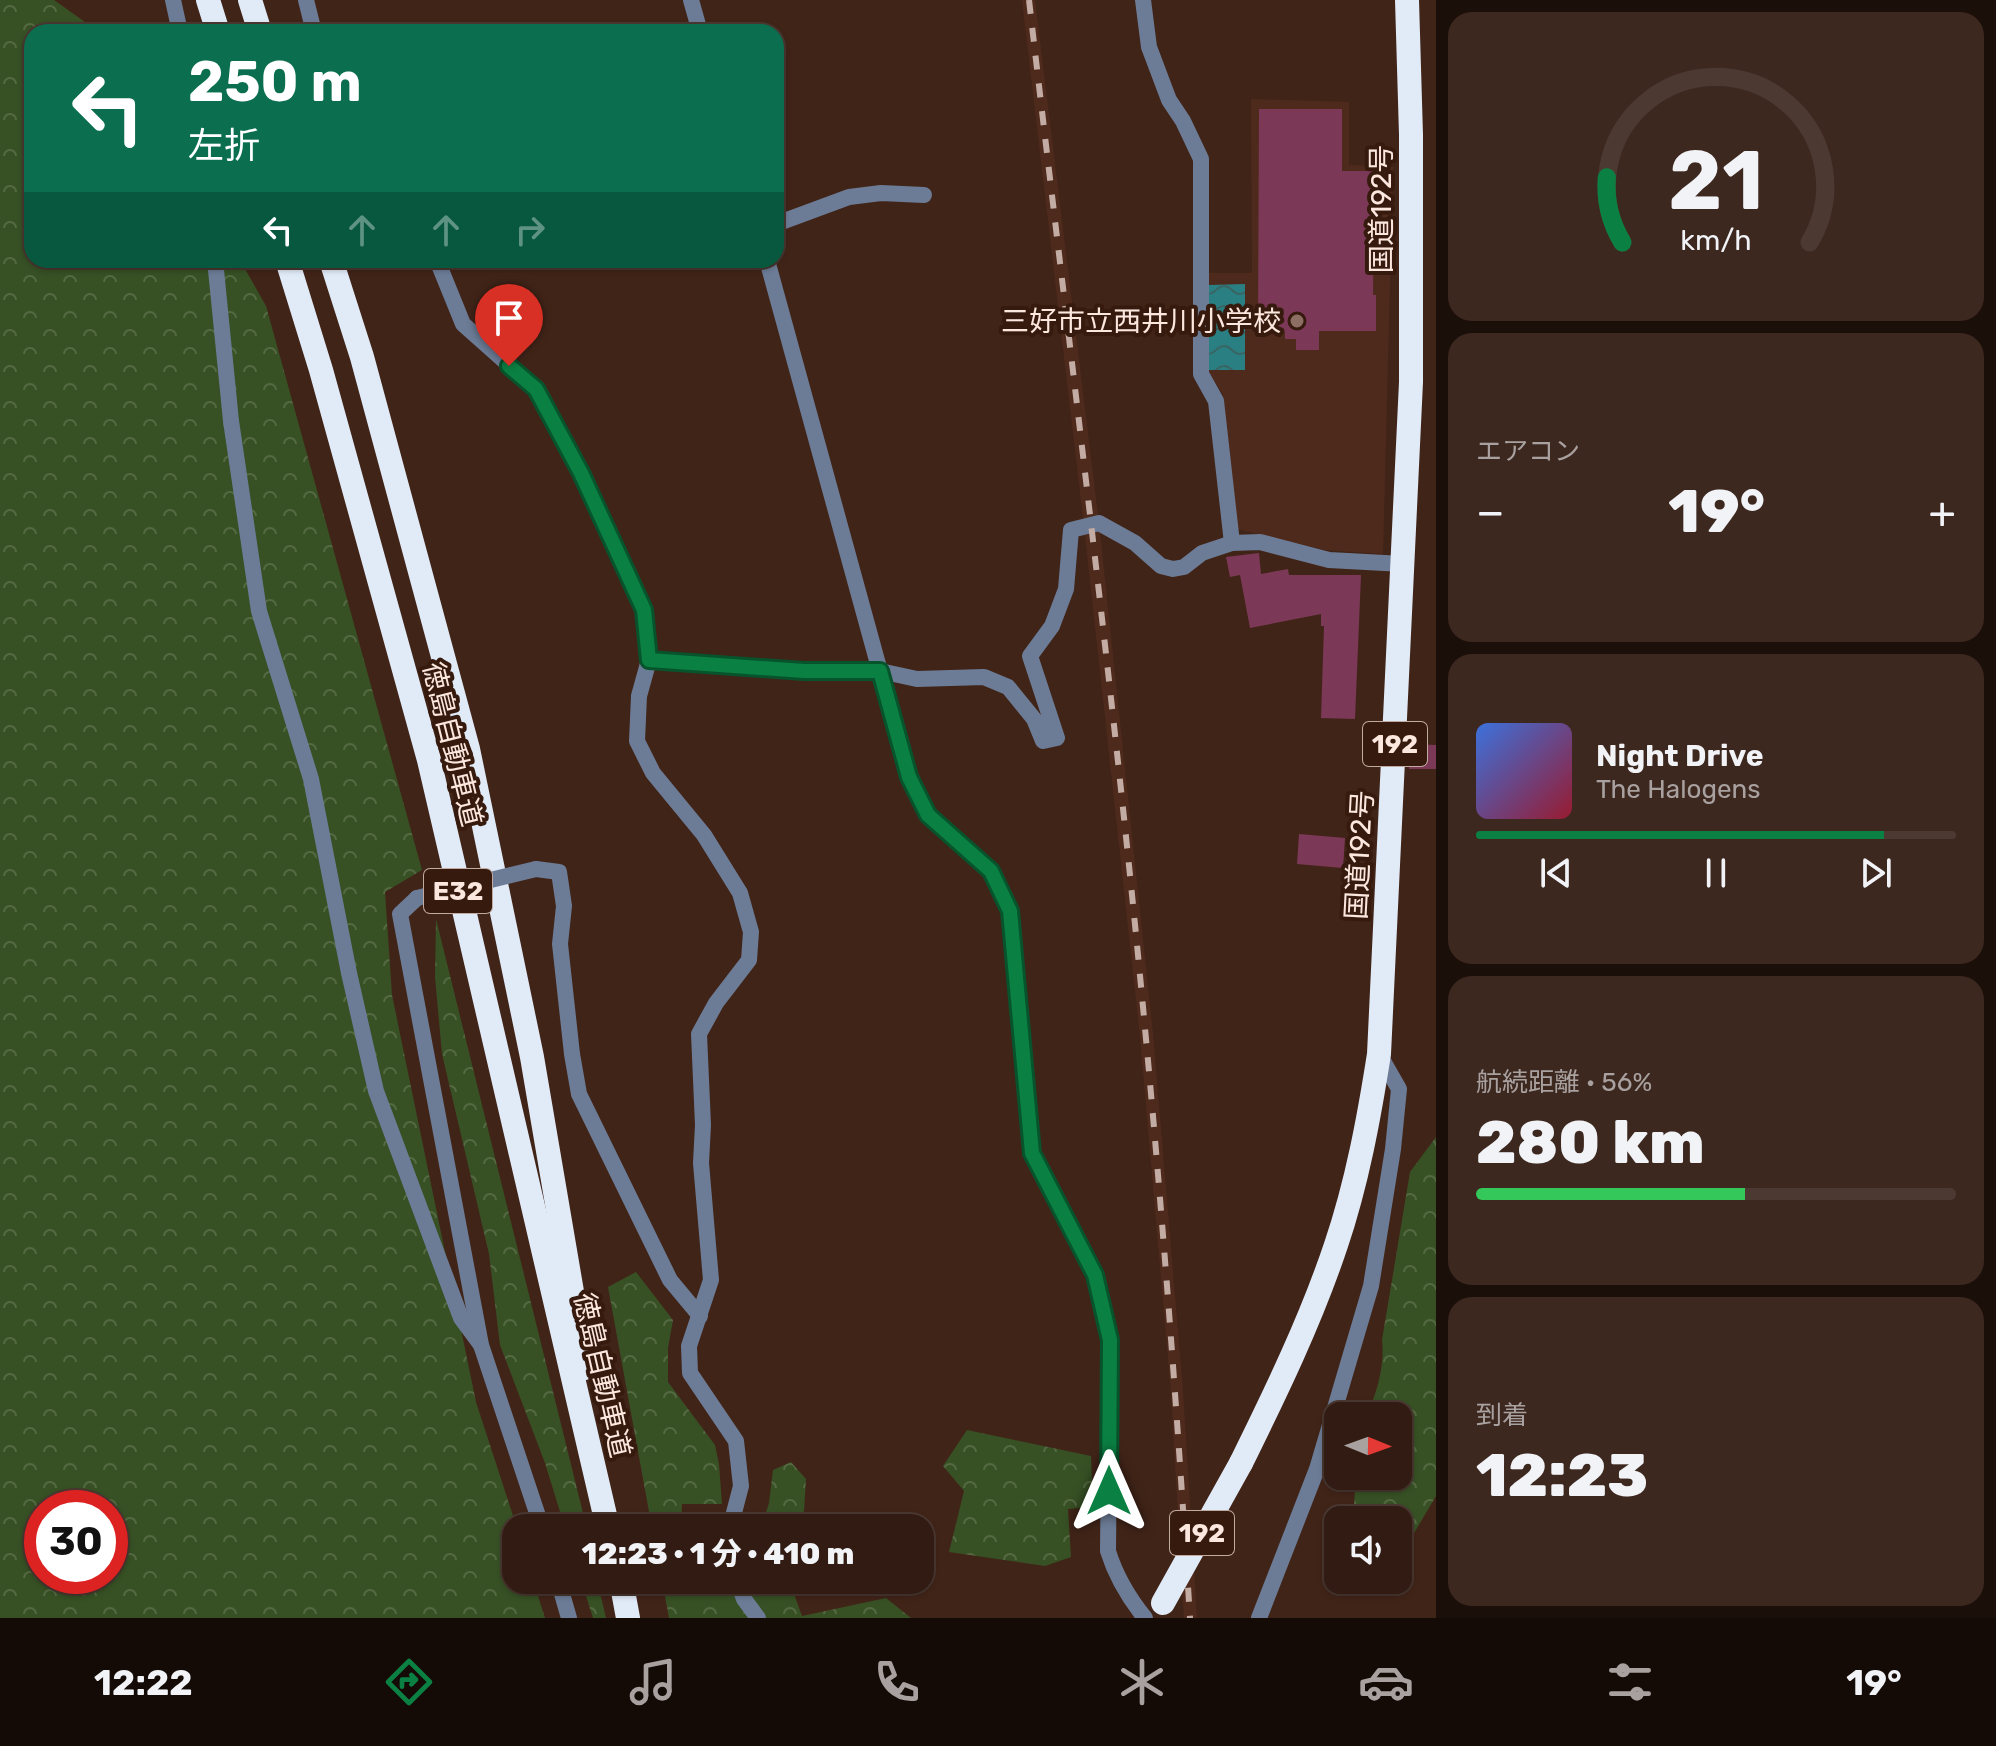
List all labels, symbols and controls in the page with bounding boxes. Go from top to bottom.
text: 250 m [188,49,362,115]
icon: left [56,56,160,160]
text: 左折 [188,124,260,167]
text: 21 [1668,130,1764,229]
street label: 国道192号 [1365,144,1398,274]
icon: left [256,208,300,252]
icon: ahead [340,208,384,252]
icon: ahead [424,208,468,252]
icon: right [508,208,552,252]
text: km/h [1680,223,1752,257]
pin [475,284,543,366]
icon: arrive [487,296,531,340]
place label: 三好市立西井川小学校 [1001,305,1281,338]
marker: 三好市立西井川小学校 [1288,312,1306,330]
text: エアコン [1476,436,1580,467]
text: 19° [1668,476,1765,547]
text: − [1476,486,1505,538]
text: + [1929,486,1956,538]
street label: 徳島自動車道 [416,659,489,830]
road number: 192 [1363,722,1427,766]
text: Night Drive [1596,738,1764,774]
text: The Halogens [1596,774,1761,805]
street label: 国道192号 [1340,790,1379,920]
icon: previous [1534,851,1578,895]
icon: pause [1694,851,1738,895]
icon: next [1854,851,1898,895]
road number: E32 [424,869,492,913]
text: 航続距離 · 56% [1476,1067,1652,1098]
text: 280 km [1476,1107,1705,1178]
street label: 徳島自動車道 [568,1290,637,1461]
text: 到着 [1476,1400,1528,1431]
north arrow [1324,1402,1412,1490]
map controls [1324,1402,1412,1594]
text: 12:23 [1476,1440,1648,1511]
position arrow [1067,1449,1151,1533]
speed limit sign: 30 [24,1490,128,1594]
button: sound [1324,1506,1412,1594]
road number: 192 [1170,1511,1234,1555]
text: 12:23 · 1 分 · 410 m [582,1536,854,1572]
icon: directions [381,1654,437,1710]
icon: music [625,1654,681,1710]
icon: phone [869,1654,925,1710]
icon: climate [1114,1654,1170,1710]
icon: car [1358,1654,1414,1710]
icon: filters [1602,1654,1658,1710]
text: 12:22 [94,1661,193,1704]
text: 19° [1846,1661,1902,1704]

